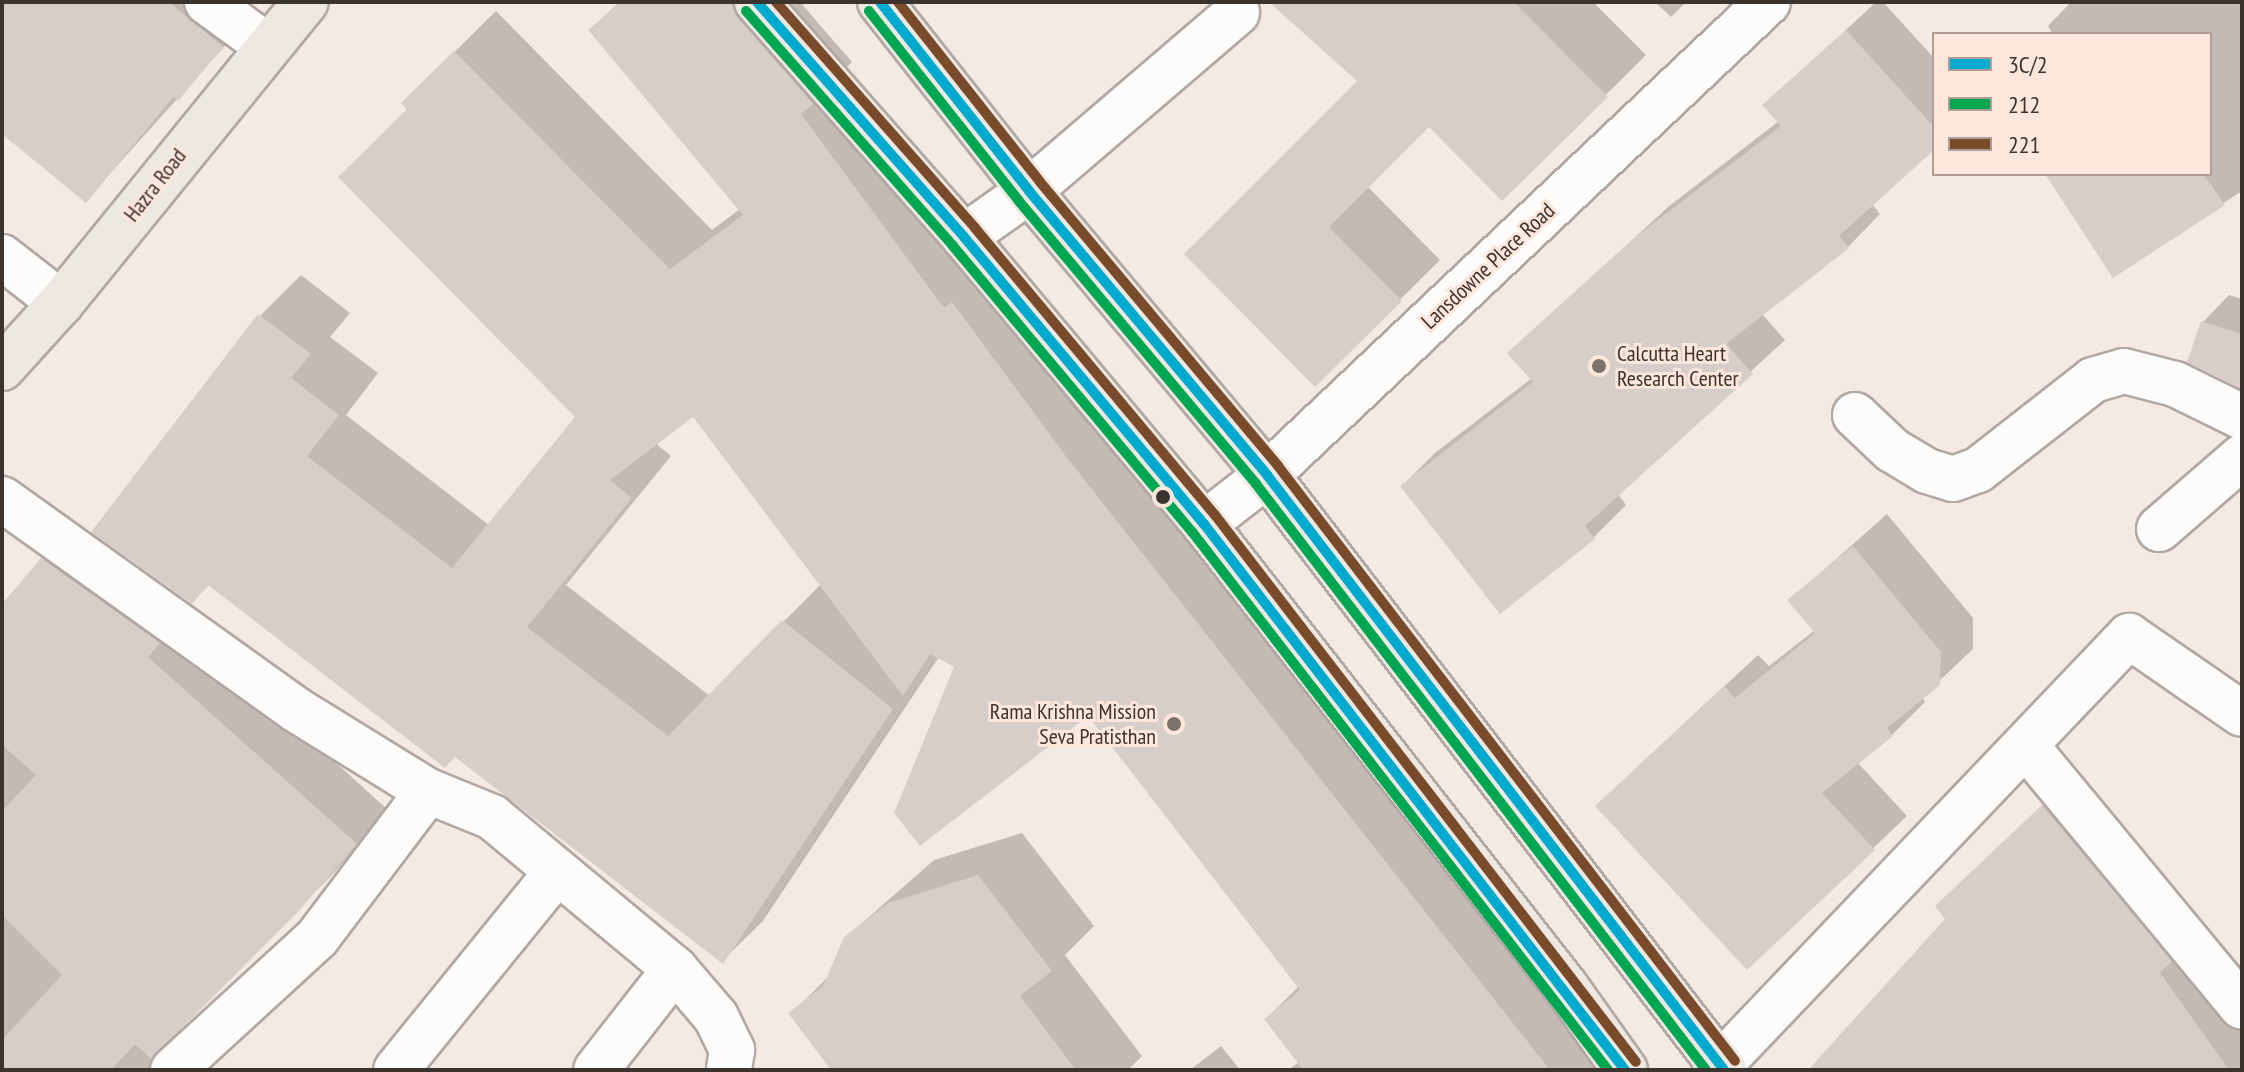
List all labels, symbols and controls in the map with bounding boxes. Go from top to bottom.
legend [1932,32,2212,176]
text: 3C/2 [2008,49,2048,80]
text: 212 [2008,89,2040,120]
text: 221 [2008,129,2040,160]
street label: Hazra Road [118,143,192,227]
street label: Lansdowne Place Road [1416,198,1560,334]
place label: Calcutta Heart Research Center [1617,340,1739,392]
marker: Calcutta Heart Research Center [1588,355,1610,377]
unlabelled marker [1155,489,1171,505]
place label: Rama Krishna Mission Seva Pratisthan [990,698,1156,750]
marker: Rama Krishna Mission Seva Pratisthan [1163,713,1185,735]

